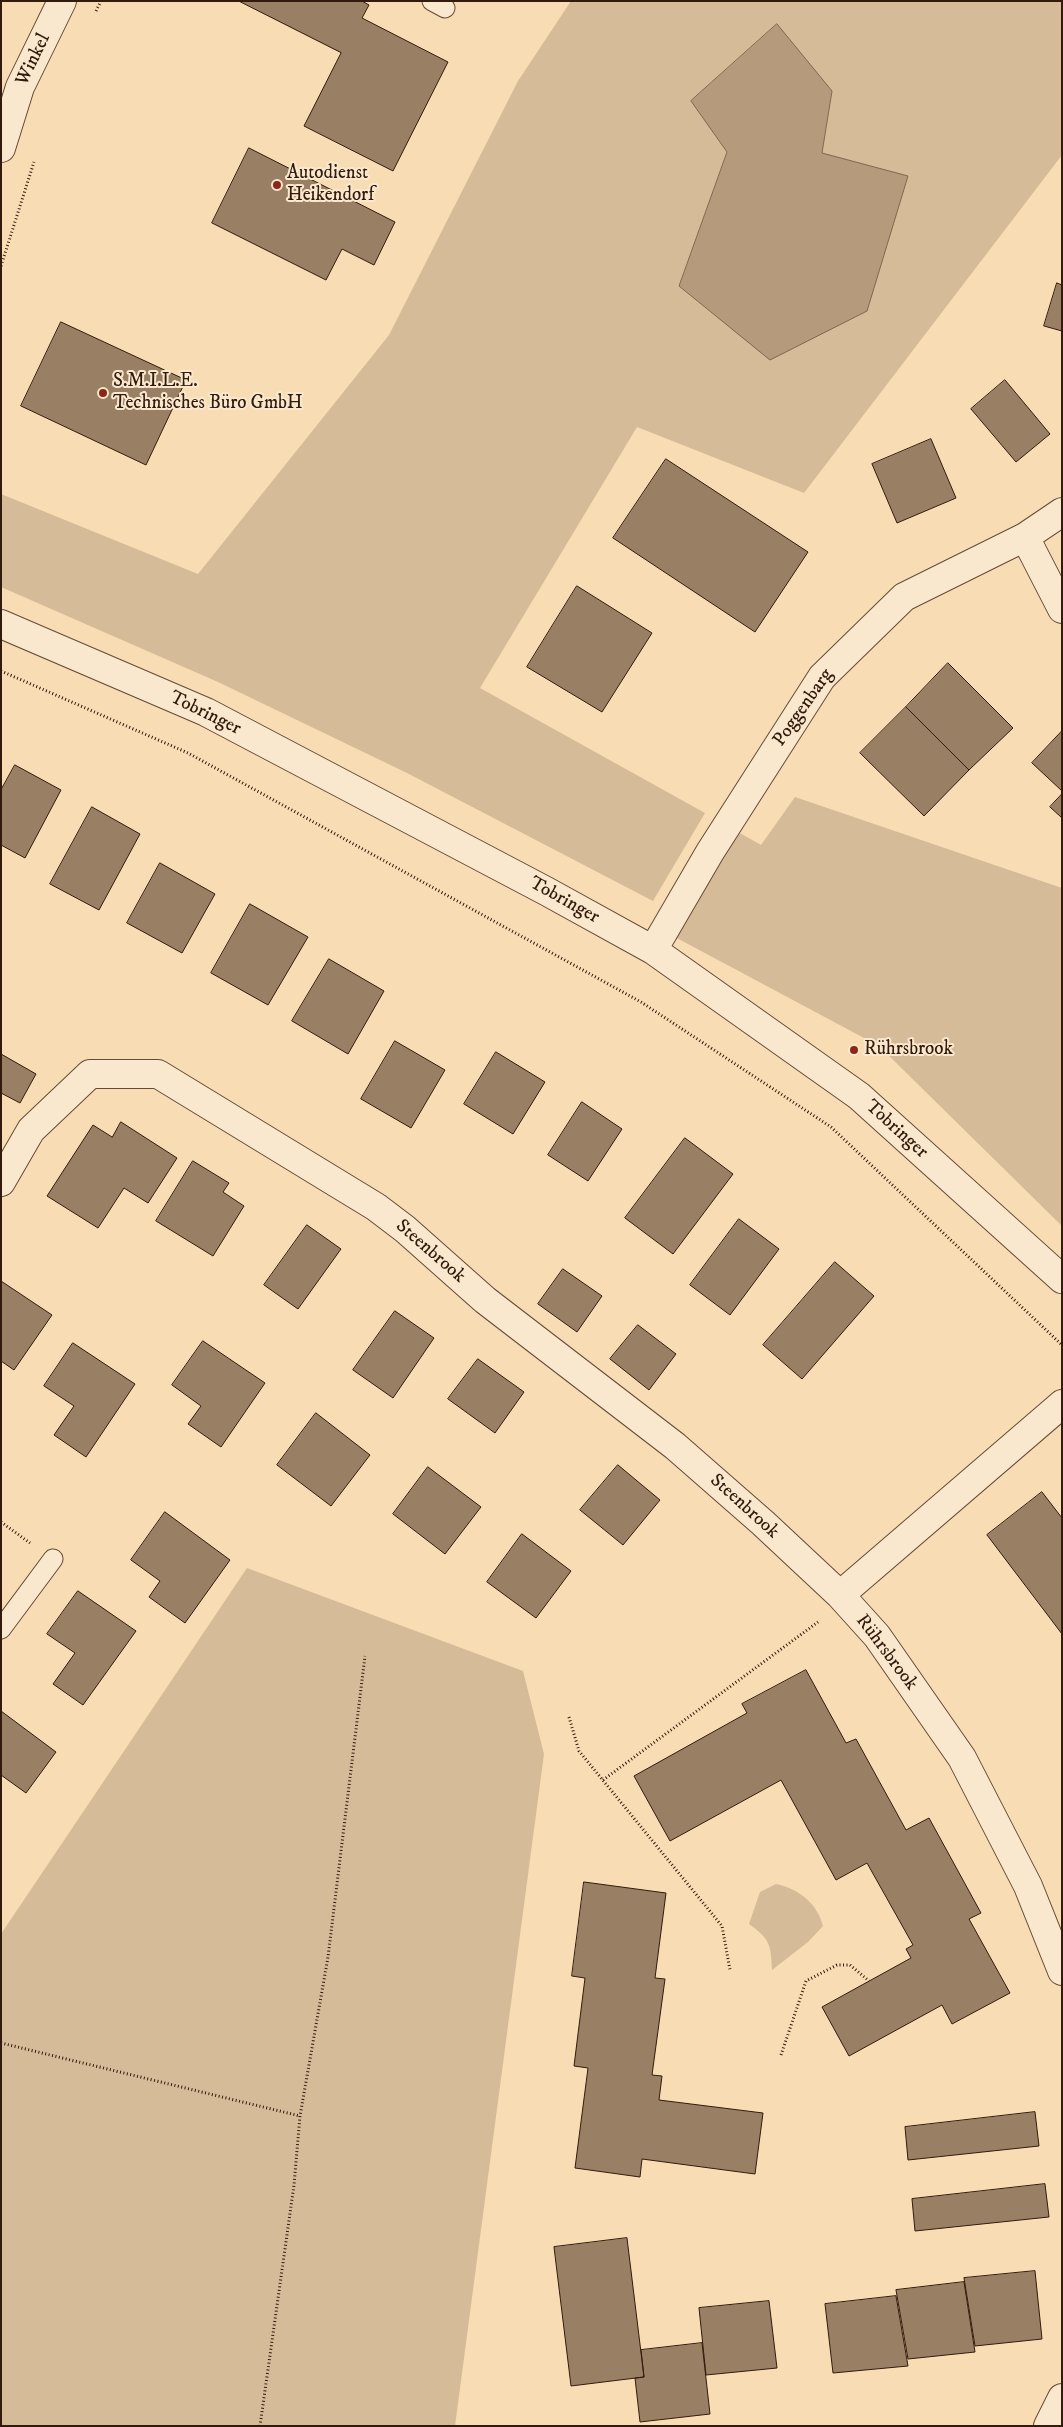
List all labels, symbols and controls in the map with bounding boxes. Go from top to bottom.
street label: Winkel [12,30,56,90]
place label: Autodienst Heikendorf [287,163,374,207]
marker: Autodienst Heikendorf [271,179,283,191]
place label: S.M.I.L.E. Technisches Büro GmbH [113,371,303,415]
marker: S.M.I.L.E. Technisches Büro GmbH [97,387,109,399]
street label: Poggenbarg [769,665,839,751]
street label: Tobringer [166,687,244,741]
street label: Tobringer [525,872,603,930]
place label: Rührsbrook [864,1039,953,1061]
marker: Rührsbrook [848,1044,860,1056]
street label: Tobringer [860,1096,932,1164]
street label: Steenbrook [390,1215,470,1289]
street label: Steenbrook [705,1470,783,1544]
street label: Rührsbrook [850,1611,922,1695]

